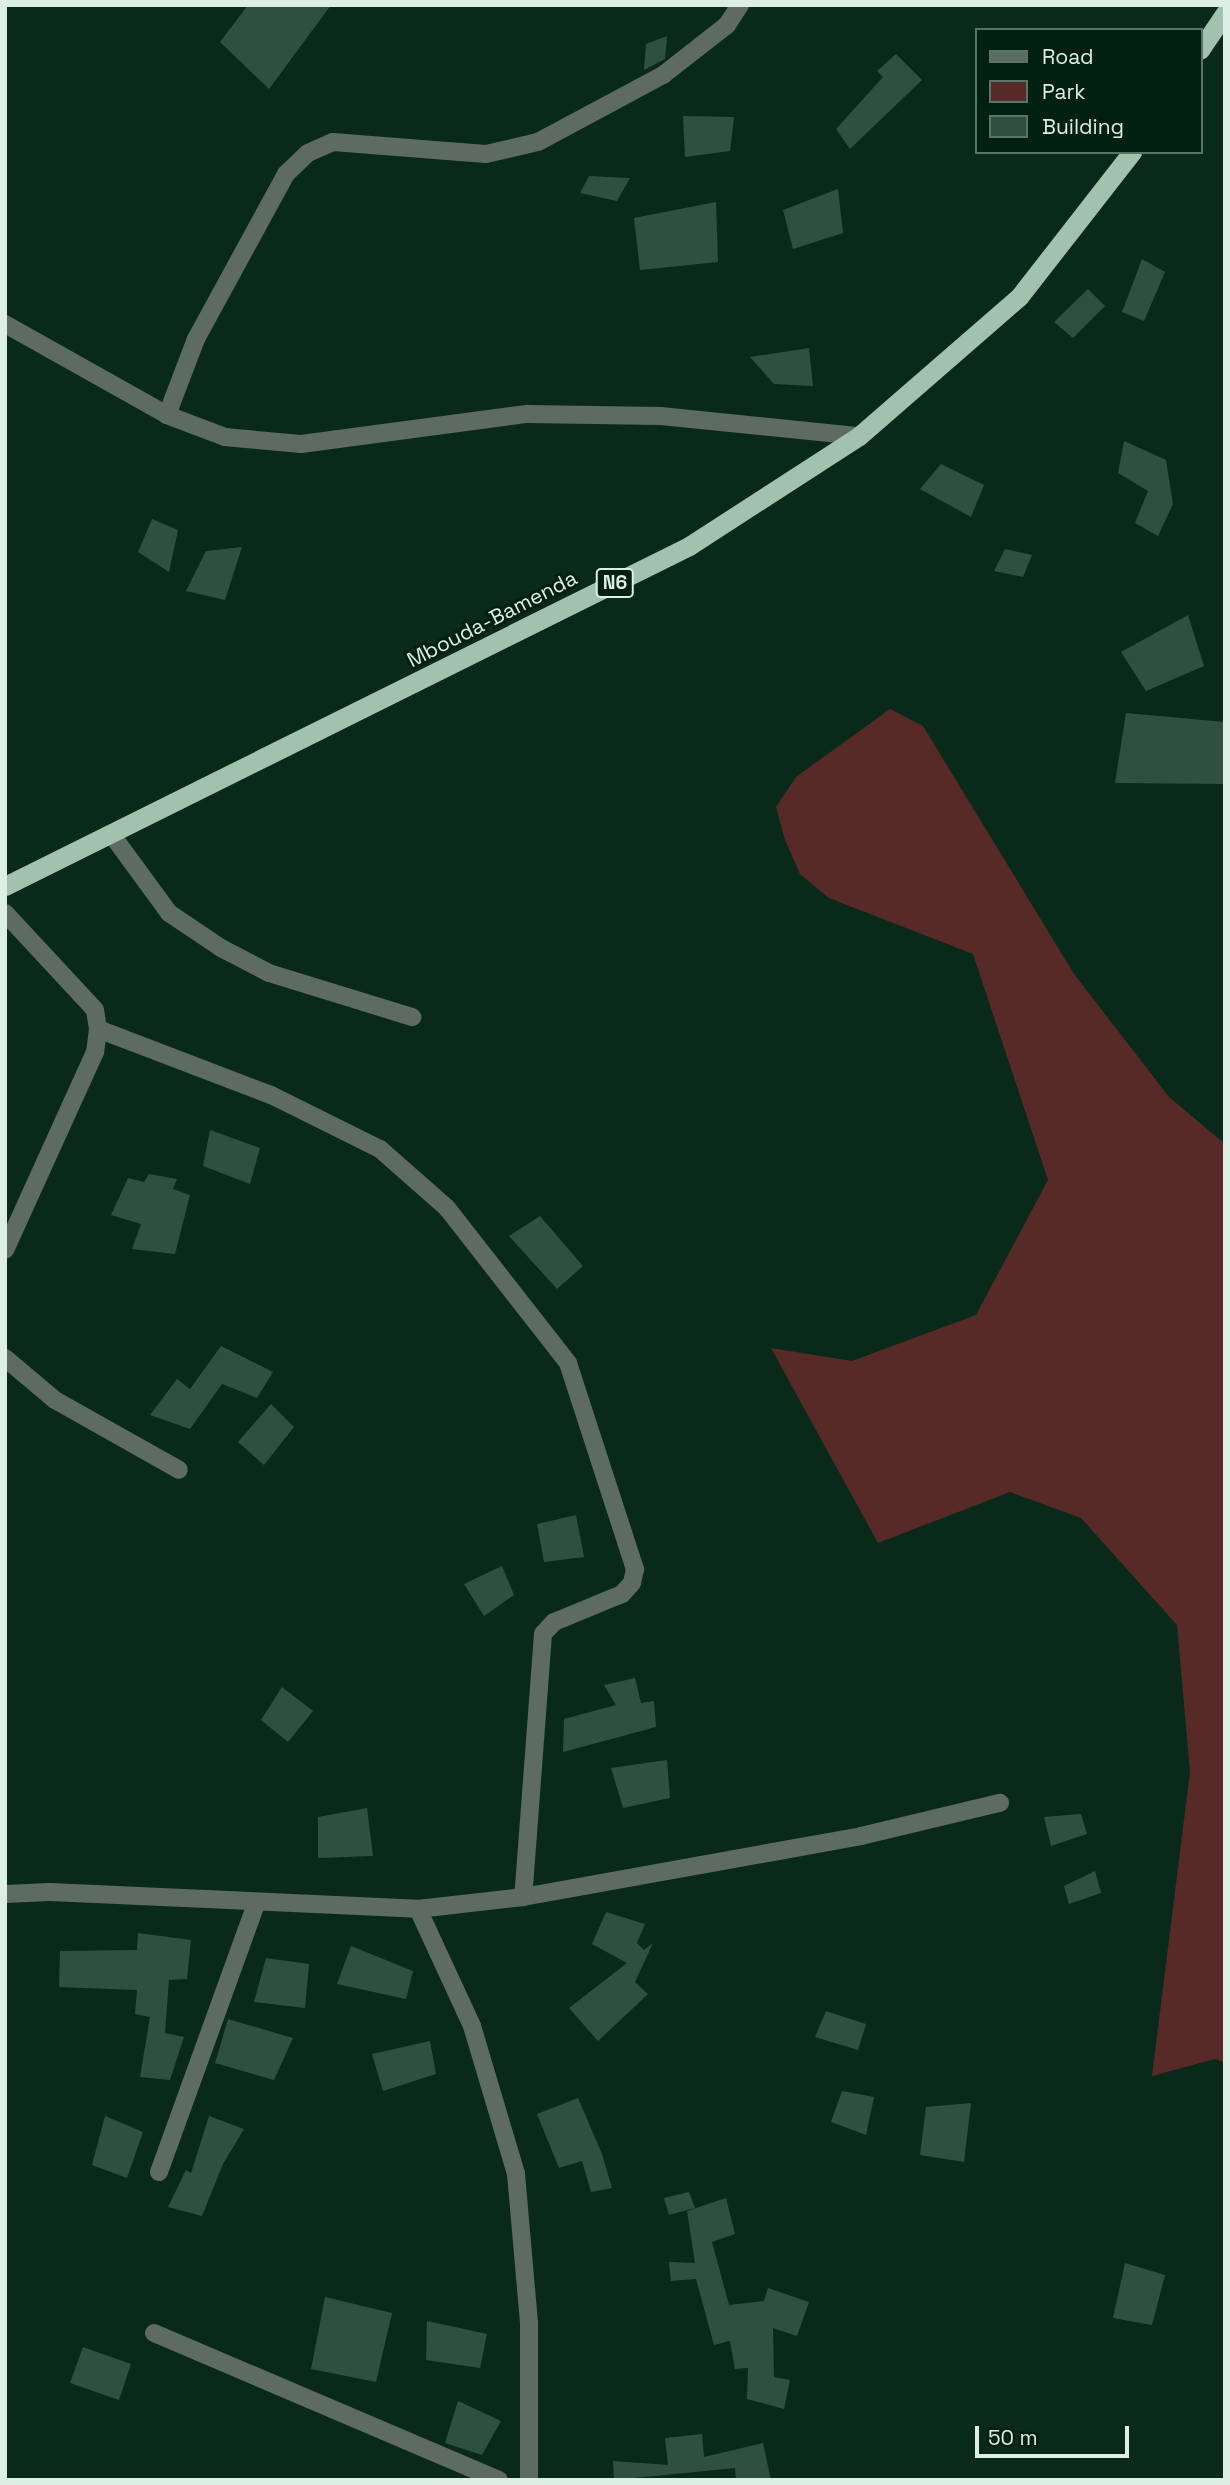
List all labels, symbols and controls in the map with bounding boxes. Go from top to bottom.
legend [974,28,1202,154]
text: Road [1042,43,1094,70]
text: Park [1042,78,1086,105]
text: Building [1042,113,1124,140]
street label: Mbouda-Bamenda [403,565,581,673]
road number: N6 [596,568,634,598]
scale bar [978,2412,1132,2456]
text: 50 m [988,2424,1038,2451]

